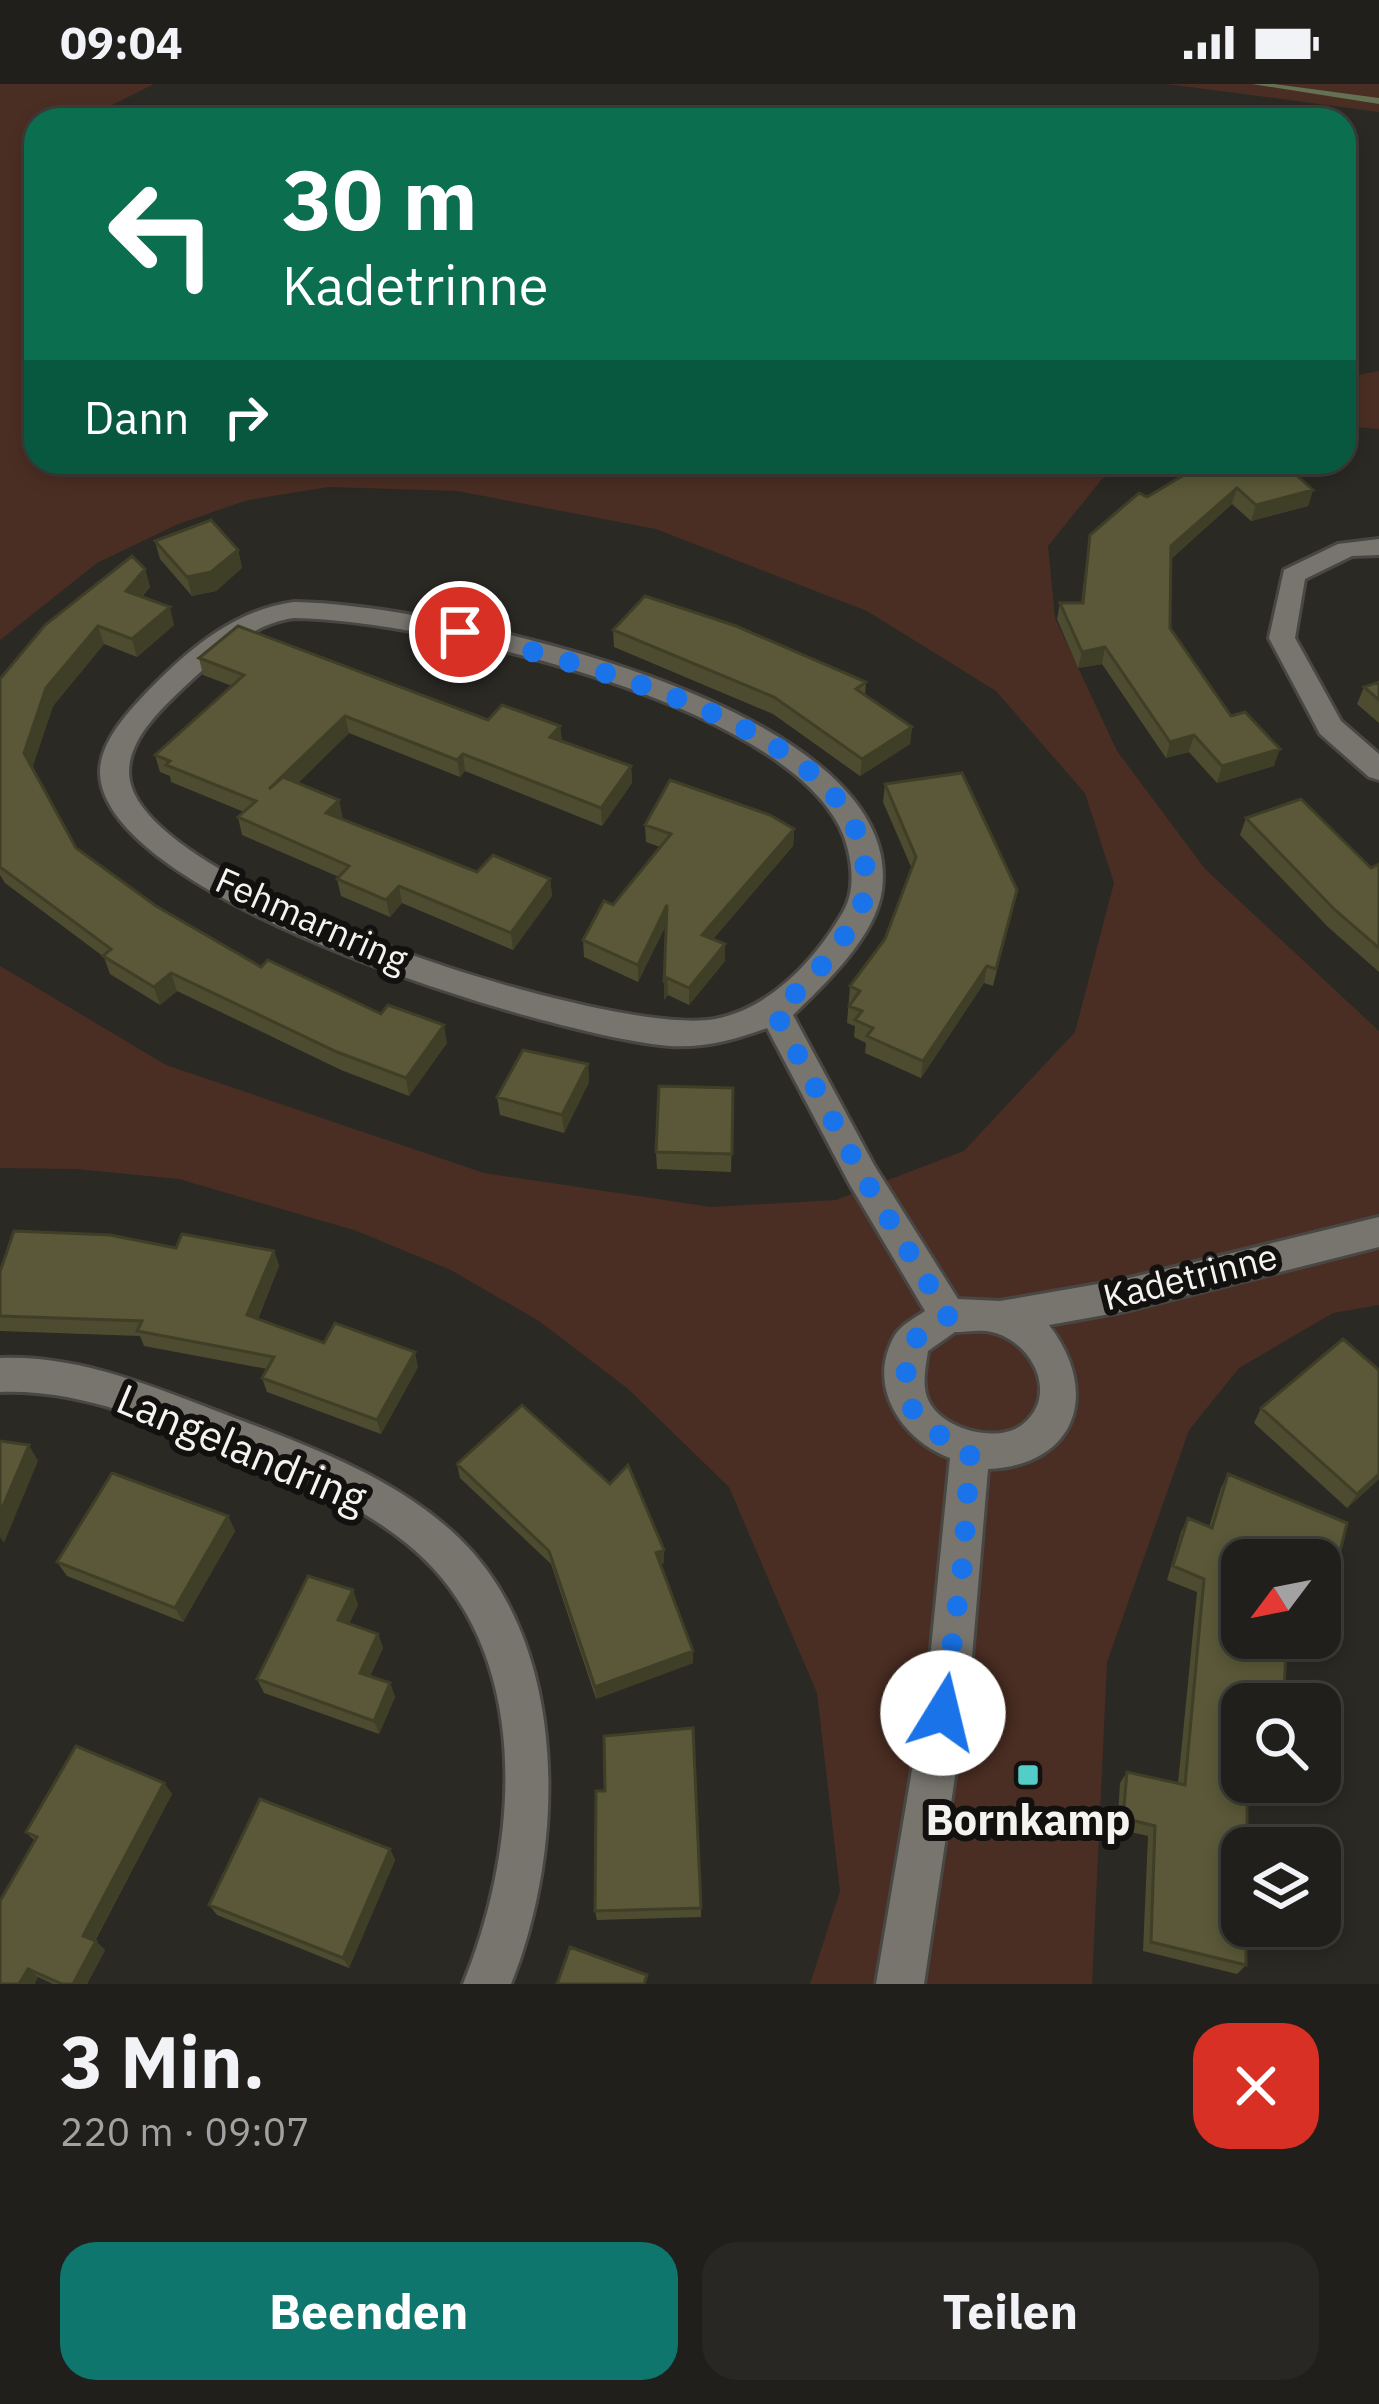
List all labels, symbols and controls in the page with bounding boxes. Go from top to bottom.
text: 09:04 [60,13,183,71]
text: 30 m [282,144,478,253]
icon: left [84,156,240,312]
text: Kadetrinne [282,250,549,320]
icon: right [213,384,279,450]
text: Dann [84,388,189,446]
pin [409,581,511,683]
icon: arrive [427,599,493,665]
street label: Fehmarnring [209,856,415,982]
street label: Kadetrinne [1098,1232,1282,1320]
street label: Langelandring [109,1371,375,1525]
north arrow [1221,1539,1341,1659]
map controls [1221,1539,1341,1947]
position arrow [880,1650,1006,1776]
button: search [1221,1683,1341,1803]
marker: Bornkamp [1015,1762,1041,1788]
place label: Bornkamp [926,1792,1130,1847]
button: layers [1221,1827,1341,1947]
text: 3 Min. [60,2014,265,2108]
button: close [1193,2023,1319,2149]
text: 220 m · 09:07 [60,2106,310,2157]
button: Beenden [60,2242,678,2380]
button: Teilen [702,2242,1319,2380]

